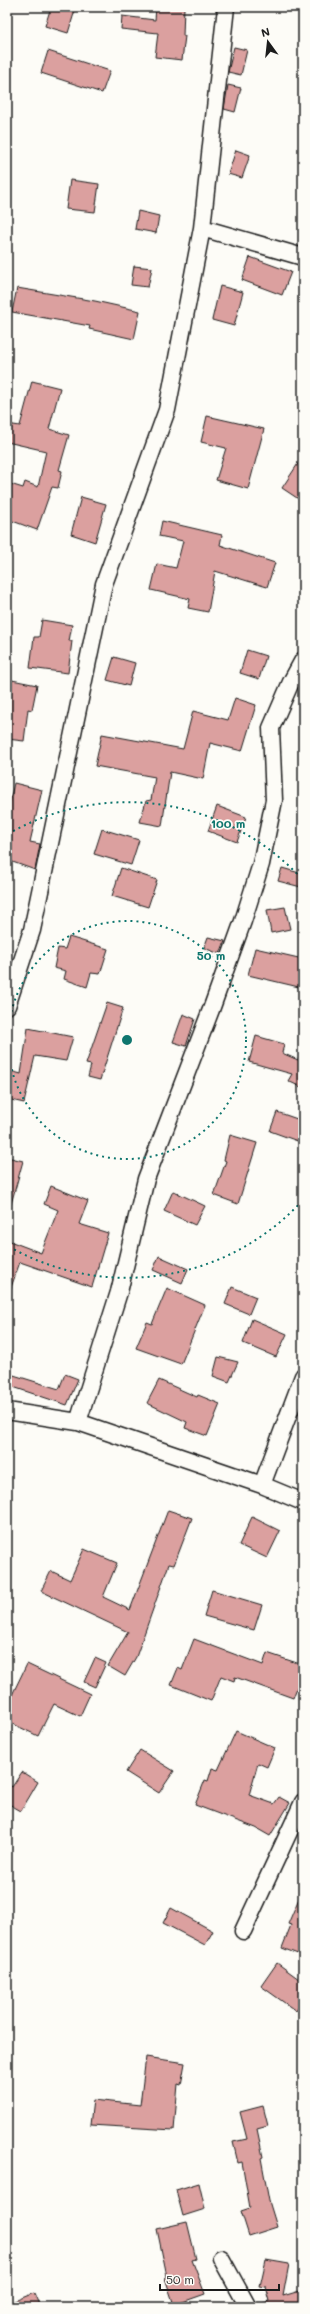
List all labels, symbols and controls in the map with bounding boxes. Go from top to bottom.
north arrow [248,22,288,62]
text: N [259,24,271,40]
text: 100 m [211,815,245,831]
text: 50 m [197,947,225,963]
centre of rings [120,1033,134,1047]
scale bar [160,2266,279,2292]
text: 50 m [166,2271,194,2287]

